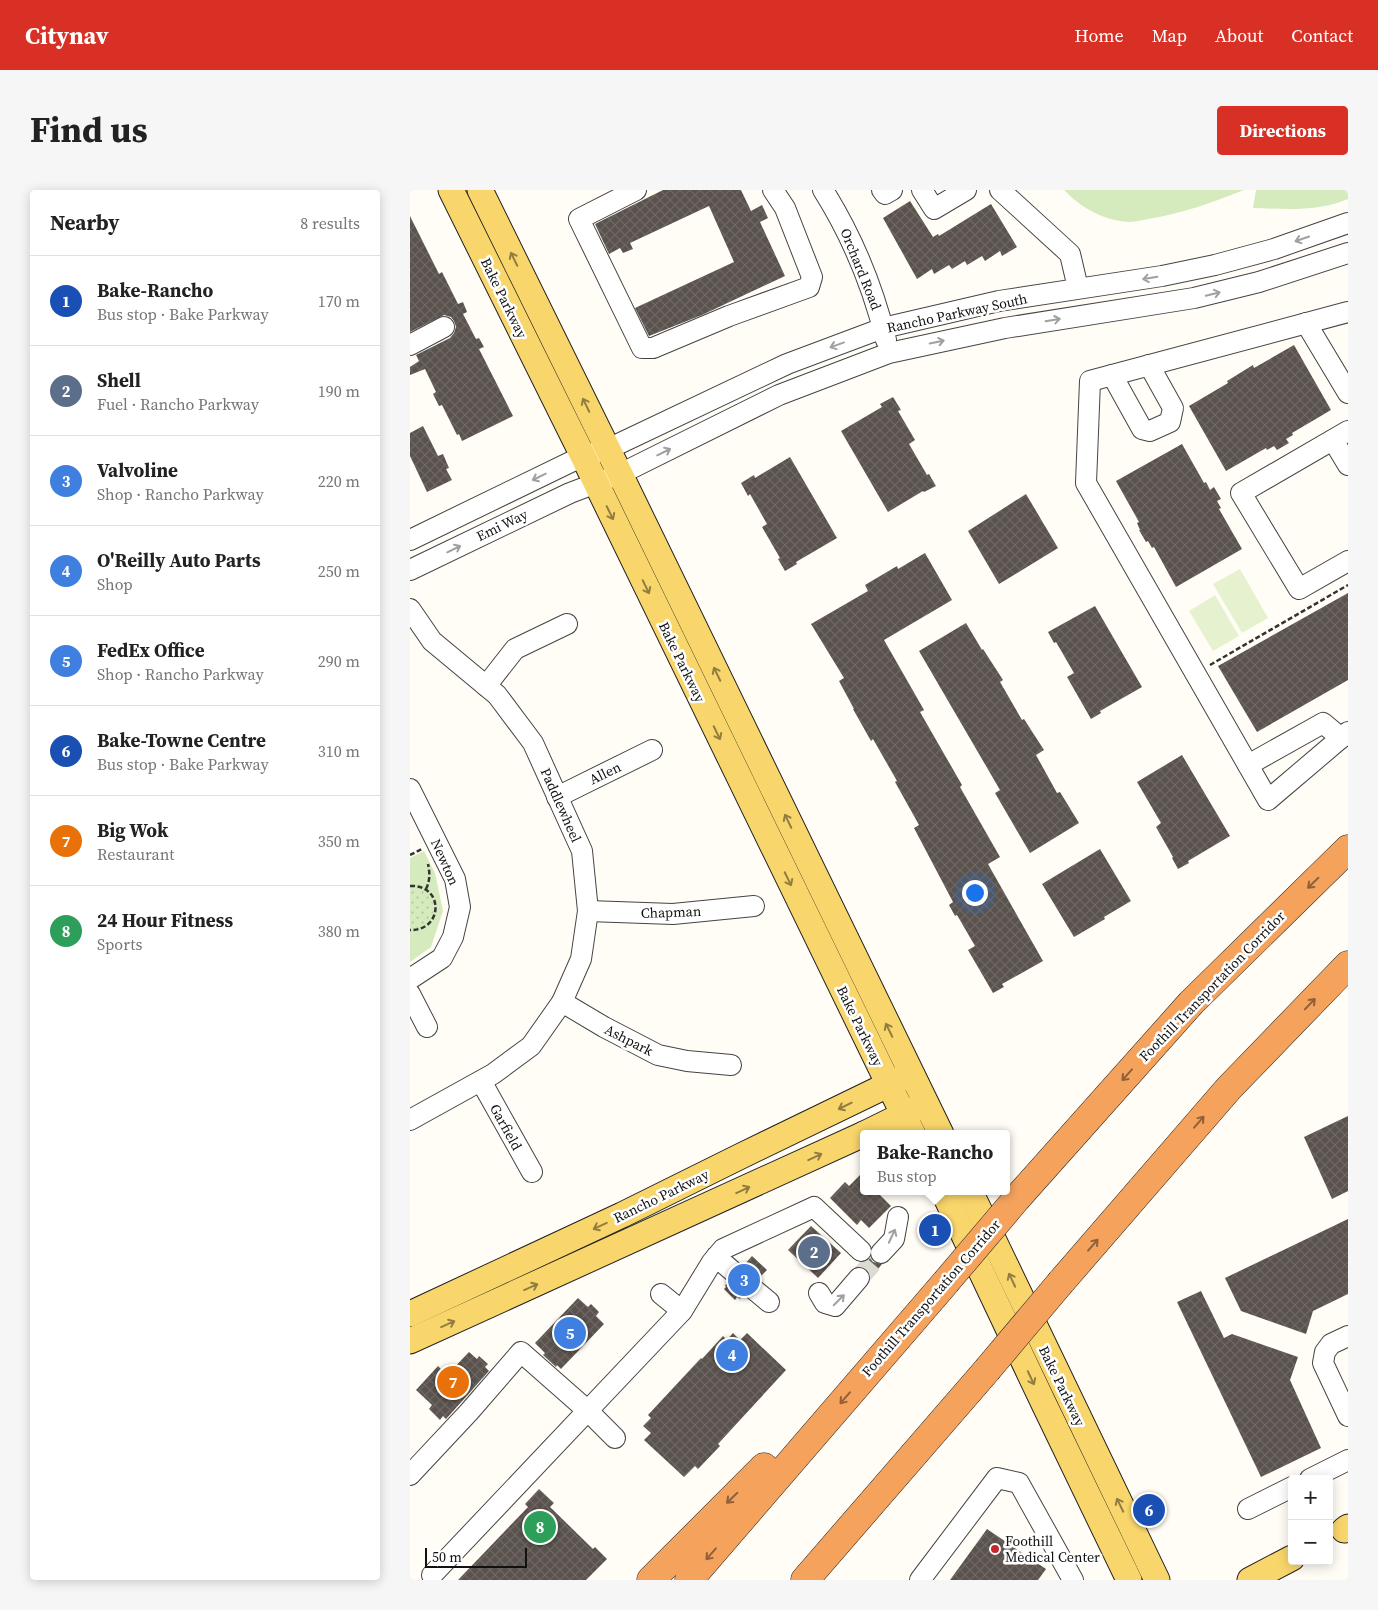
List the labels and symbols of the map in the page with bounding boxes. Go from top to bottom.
street label: Orchard Road [836,225,887,313]
one-way arrow [1295,235,1310,244]
one-way arrow [509,252,519,267]
street label: Bake Parkway [476,254,532,342]
one-way arrow [1142,273,1158,283]
street label: Rancho Parkway South [885,288,1029,338]
one-way arrow [1205,288,1221,298]
one-way arrow [1045,315,1061,325]
one-way arrow [928,337,944,347]
one-way arrow [830,341,846,350]
one-way arrow [581,398,590,413]
one-way arrow [656,447,671,456]
one-way arrow [532,473,547,482]
street label: Emi Way [473,504,532,546]
one-way arrow [606,505,616,520]
one-way arrow [446,544,461,553]
one-way arrow [642,579,651,594]
street label: Bake Parkway [654,618,710,706]
one-way arrow [712,667,722,682]
one-way arrow [713,725,722,740]
street label: Allen [586,756,625,789]
street label: Paddlewheel [536,765,586,845]
one-way arrow [783,813,793,828]
street label: Newton [426,836,464,889]
one-way arrow [784,871,793,886]
one-way arrow [1307,877,1319,889]
your location [962,880,988,906]
street label: Chapman [640,901,702,923]
street label: Foothill Transportation Corridor [1134,906,1290,1066]
street label: Bake Parkway [832,982,888,1070]
one-way arrow [1304,997,1316,1010]
street label: Ashpark [601,1019,657,1061]
one-way arrow [884,1023,893,1038]
one-way arrow [1121,1069,1133,1082]
street label: Garfield [485,1100,527,1154]
one-way arrow [838,1102,853,1111]
one-way arrow [1193,1116,1205,1129]
one-way arrow [807,1151,822,1161]
street label: Rancho Parkway [610,1164,713,1228]
one-way arrow [735,1185,750,1195]
pin: 1 [919,1211,951,1249]
street label: Foothill Transportation Corridor [857,1215,1005,1381]
one-way arrow [593,1221,608,1231]
one-way arrow [888,1229,898,1244]
pin: 2 [798,1233,830,1271]
one-way arrow [1087,1239,1098,1252]
pin: 3 [728,1261,760,1299]
one-way arrow [1006,1272,1016,1287]
one-way arrow [523,1281,538,1291]
one-way arrow [833,1294,845,1306]
pin: 5 [554,1314,586,1352]
one-way arrow [440,1318,455,1328]
pin: 4 [716,1336,748,1374]
street label: Bake Parkway [1034,1342,1090,1430]
pin: 7 [437,1363,469,1401]
one-way arrow [1027,1370,1036,1385]
one-way arrow [840,1391,851,1404]
pin: 6 [1133,1491,1165,1529]
one-way arrow [726,1492,739,1504]
one-way arrow [1115,1498,1124,1513]
pin: 8 [524,1508,556,1546]
place label: Foothill Medical Center [1005,1531,1100,1567]
marker: Foothill Medical Center [989,1543,1001,1555]
scale bar [425,1545,528,1568]
one-way arrow [706,1547,717,1560]

